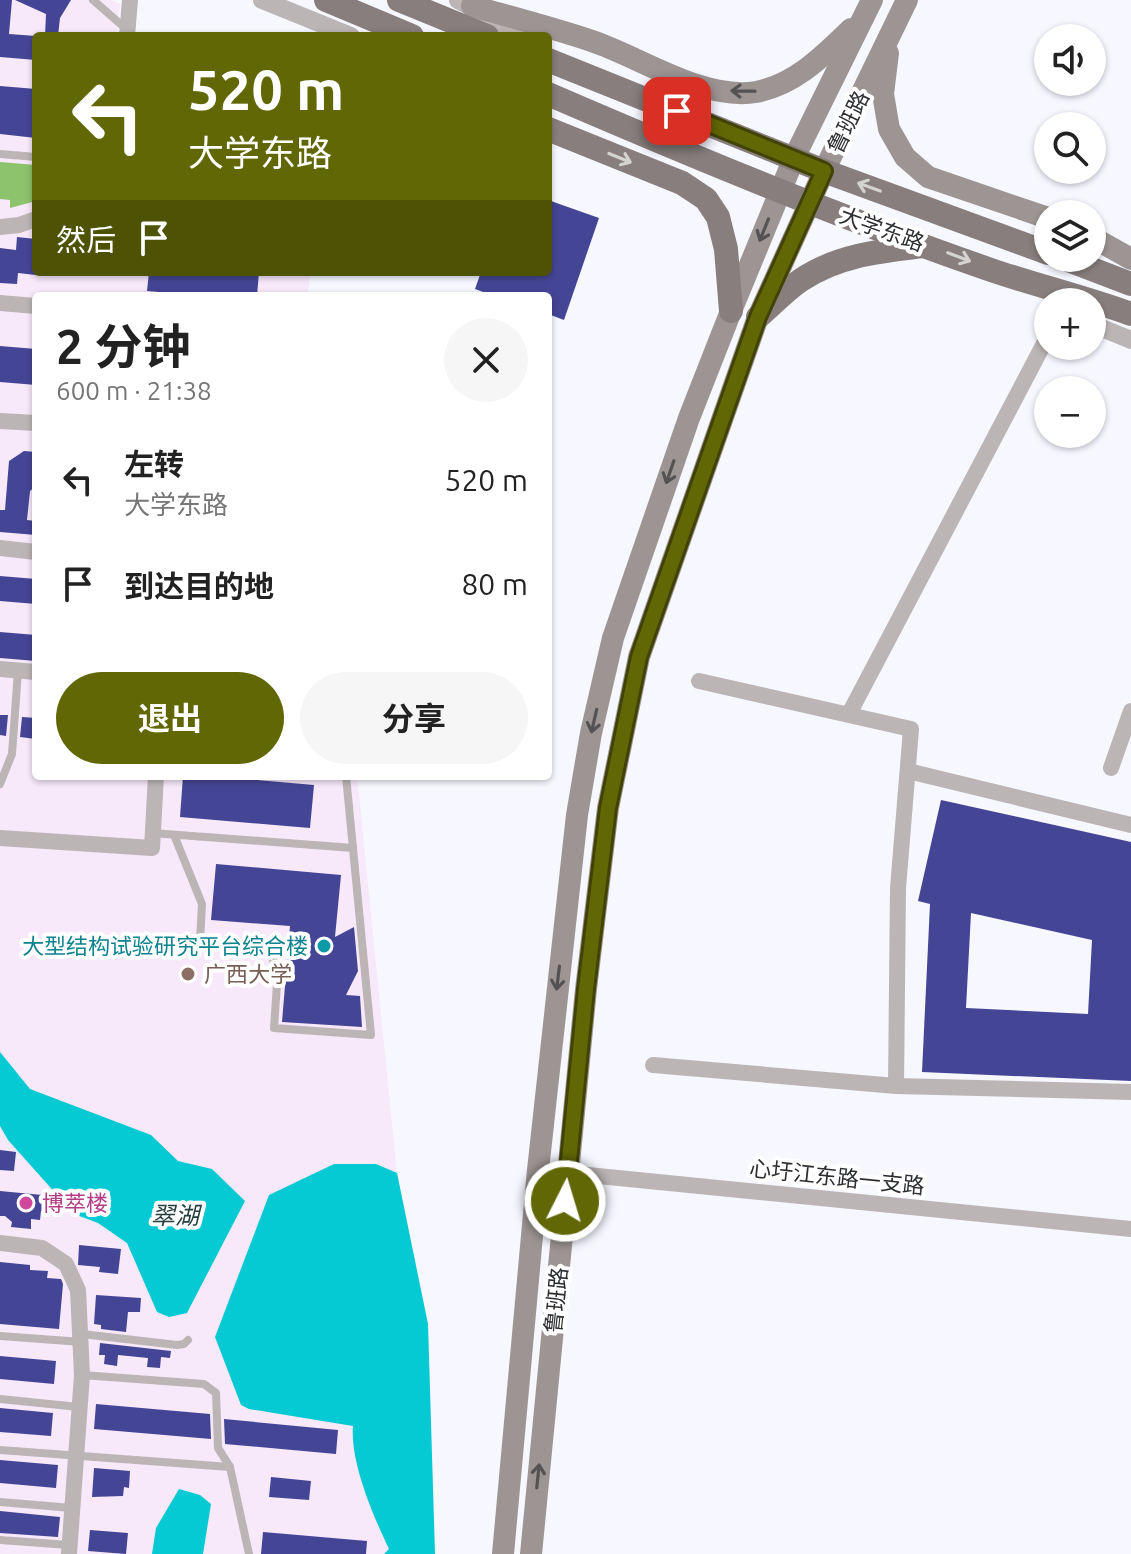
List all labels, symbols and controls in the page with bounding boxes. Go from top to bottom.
map controls [1034,24,1106,448]
button: sound [1034,24,1106,96]
text: 520 m [188,58,344,121]
icon: left [56,64,160,168]
pin [643,77,711,145]
one-way arrow [730,84,757,99]
street label: 鲁班路 [822,87,873,157]
icon: arrive [655,89,699,133]
button: search [1034,112,1106,184]
text: 大学东路 [188,132,332,173]
one-way arrow [607,152,632,166]
one-way arrow [857,179,882,194]
button: layers [1034,200,1106,272]
street label: 大学东路 [837,202,928,255]
icon: arrive [132,216,176,260]
one-way arrow [756,217,771,242]
text: 然后 [56,223,116,257]
one-way arrow [946,251,971,265]
button: + [1034,288,1106,360]
button: close [444,318,528,402]
text: 2 分钟 [56,319,190,373]
text: 600 m · 21:38 [56,376,212,405]
button: − [1034,376,1106,448]
text: 左转 [124,447,184,481]
icon: left [56,458,100,502]
one-way arrow [662,460,676,484]
text: 520 m [444,463,528,497]
text: 大学东路 [124,490,228,519]
icon: arrive [56,562,100,606]
text: 80 m [461,567,528,601]
text: 到达目的地 [124,569,274,603]
button: 退出 [56,672,284,764]
button: 分享 [300,672,528,764]
one-way arrow [586,707,601,733]
place label: 大型结构试验研究平台综合楼 [22,933,308,958]
marker: 大型结构试验研究平台综合楼 [315,937,333,955]
place label: 广西大学 [204,961,292,986]
marker: 广西大学 [179,965,197,983]
one-way arrow [550,965,565,990]
street label: 心圩江东路一支路 [748,1155,926,1198]
position arrow [523,1159,607,1243]
place label: 博萃楼 [42,1190,108,1215]
marker: 博萃楼 [17,1194,35,1212]
water label: 翠湖 [151,1202,203,1229]
street label: 鲁班路 [540,1266,571,1334]
one-way arrow [531,1463,546,1490]

